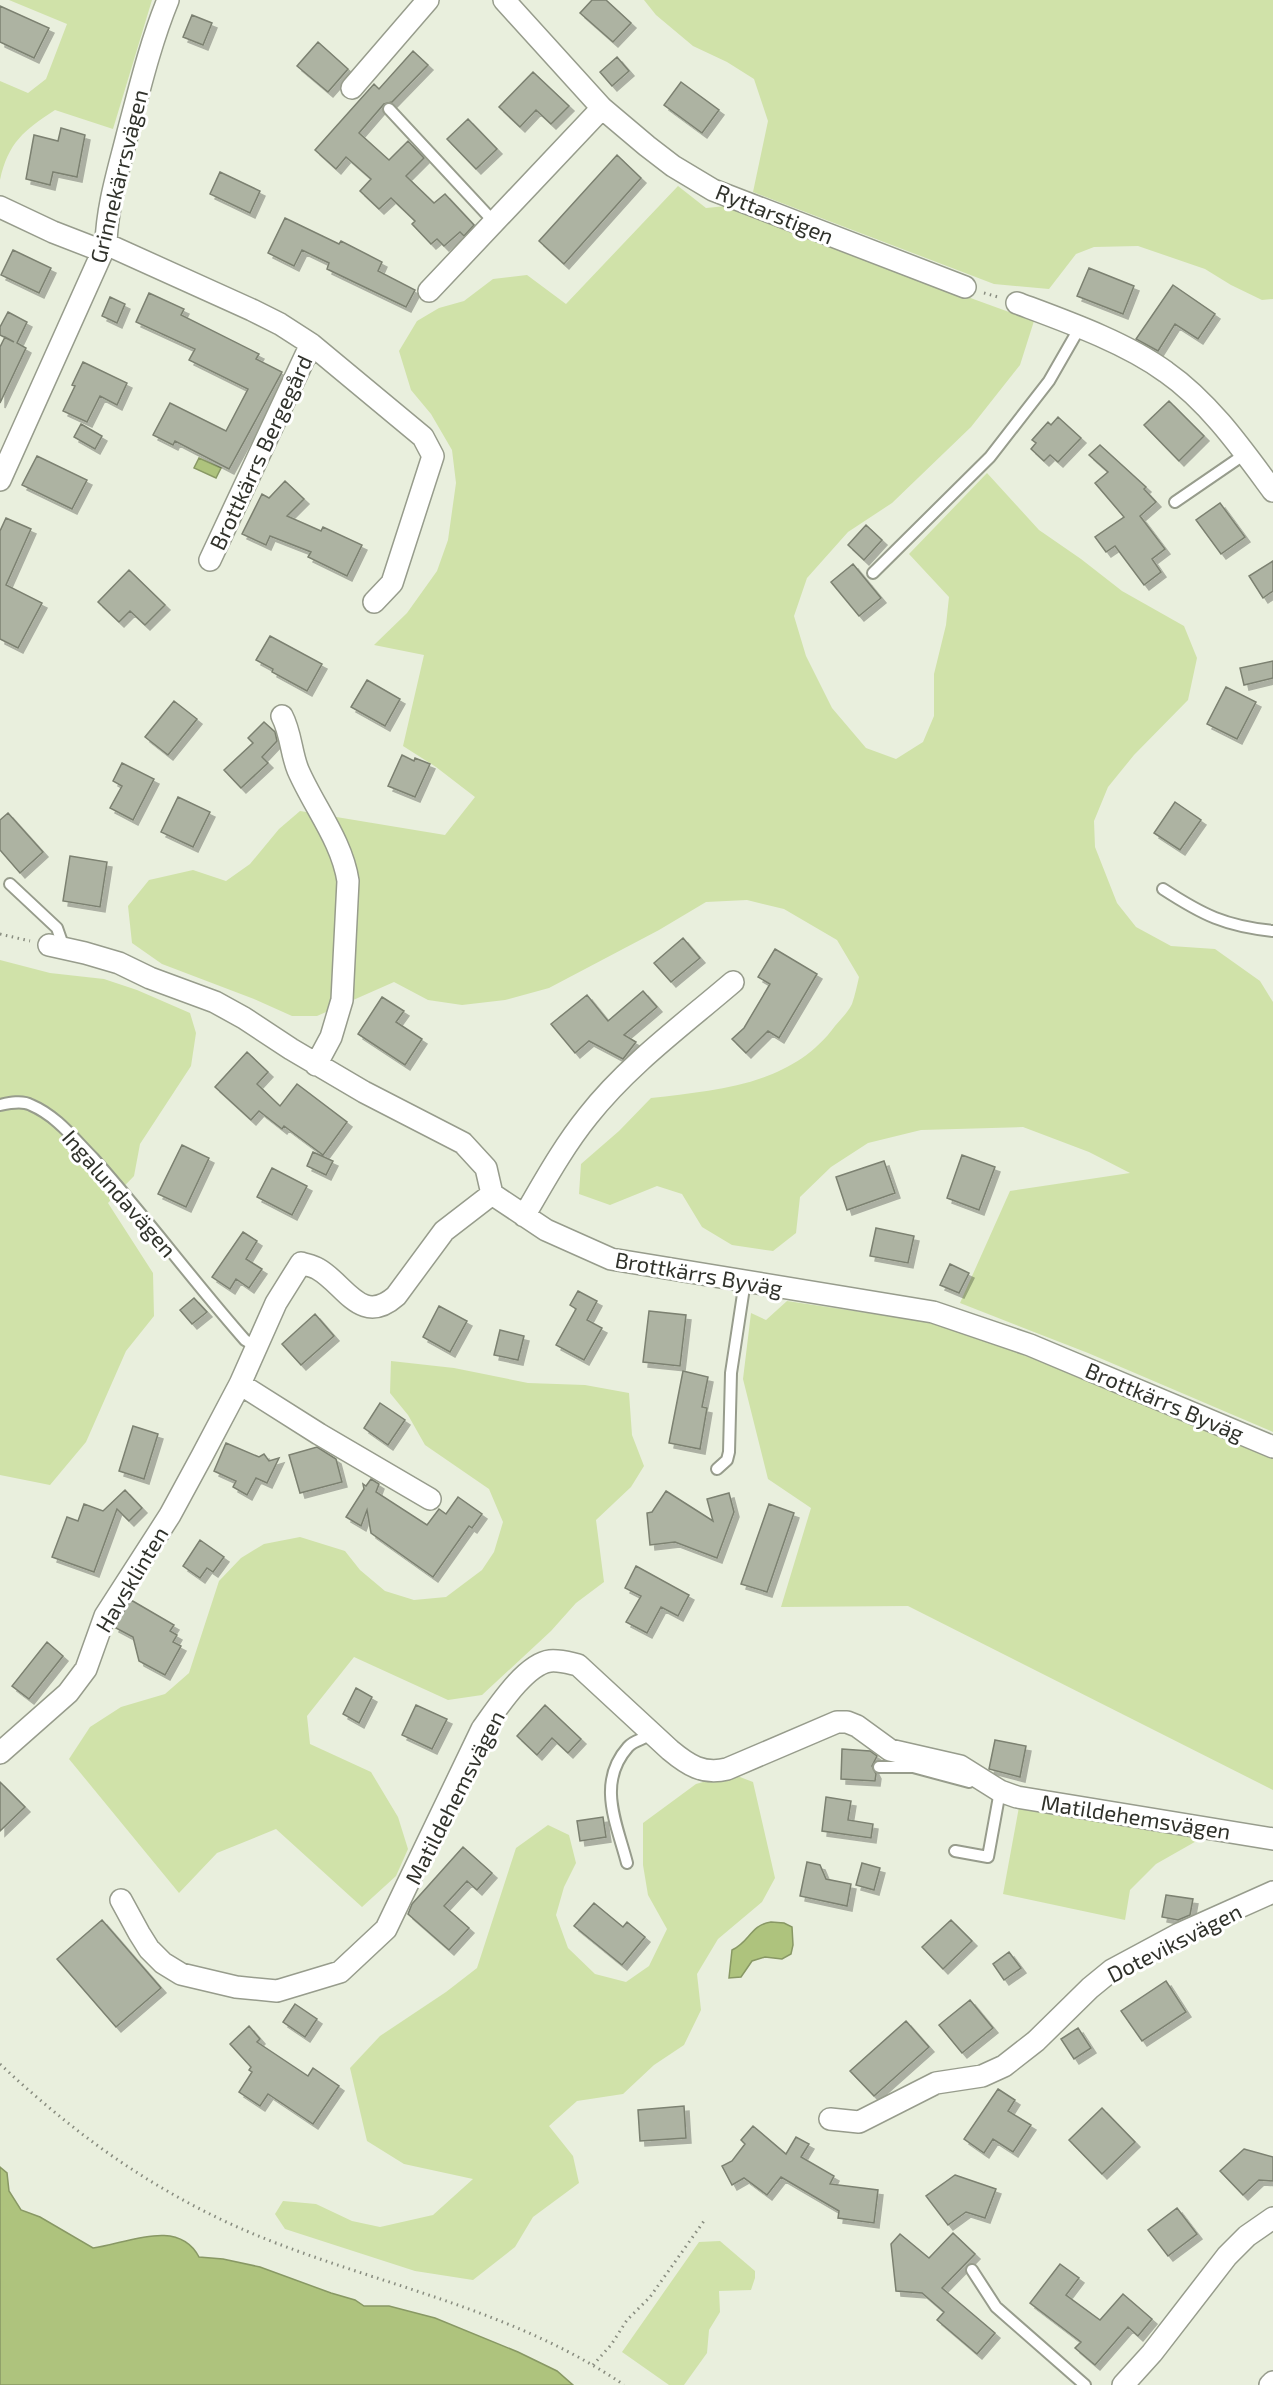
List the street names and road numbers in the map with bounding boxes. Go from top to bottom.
street label: Grinnekärrsvägen [84,87,152,265]
street label: Ryttarstigen [712,178,838,248]
street label: Brottkärrs Bergegård [203,350,317,554]
street label: Ingalundavägen [58,1124,182,1262]
street label: Brottkärrs Byväg [613,1245,785,1301]
street label: Brottkärrs Byväg [1082,1356,1248,1446]
street label: Havsklinten [89,1521,173,1637]
street label: Matildehemsvägen [399,1706,509,1888]
street label: Matildehemsvägen [1039,1788,1233,1844]
street label: Doteviksvägen [1103,1897,1245,1987]

